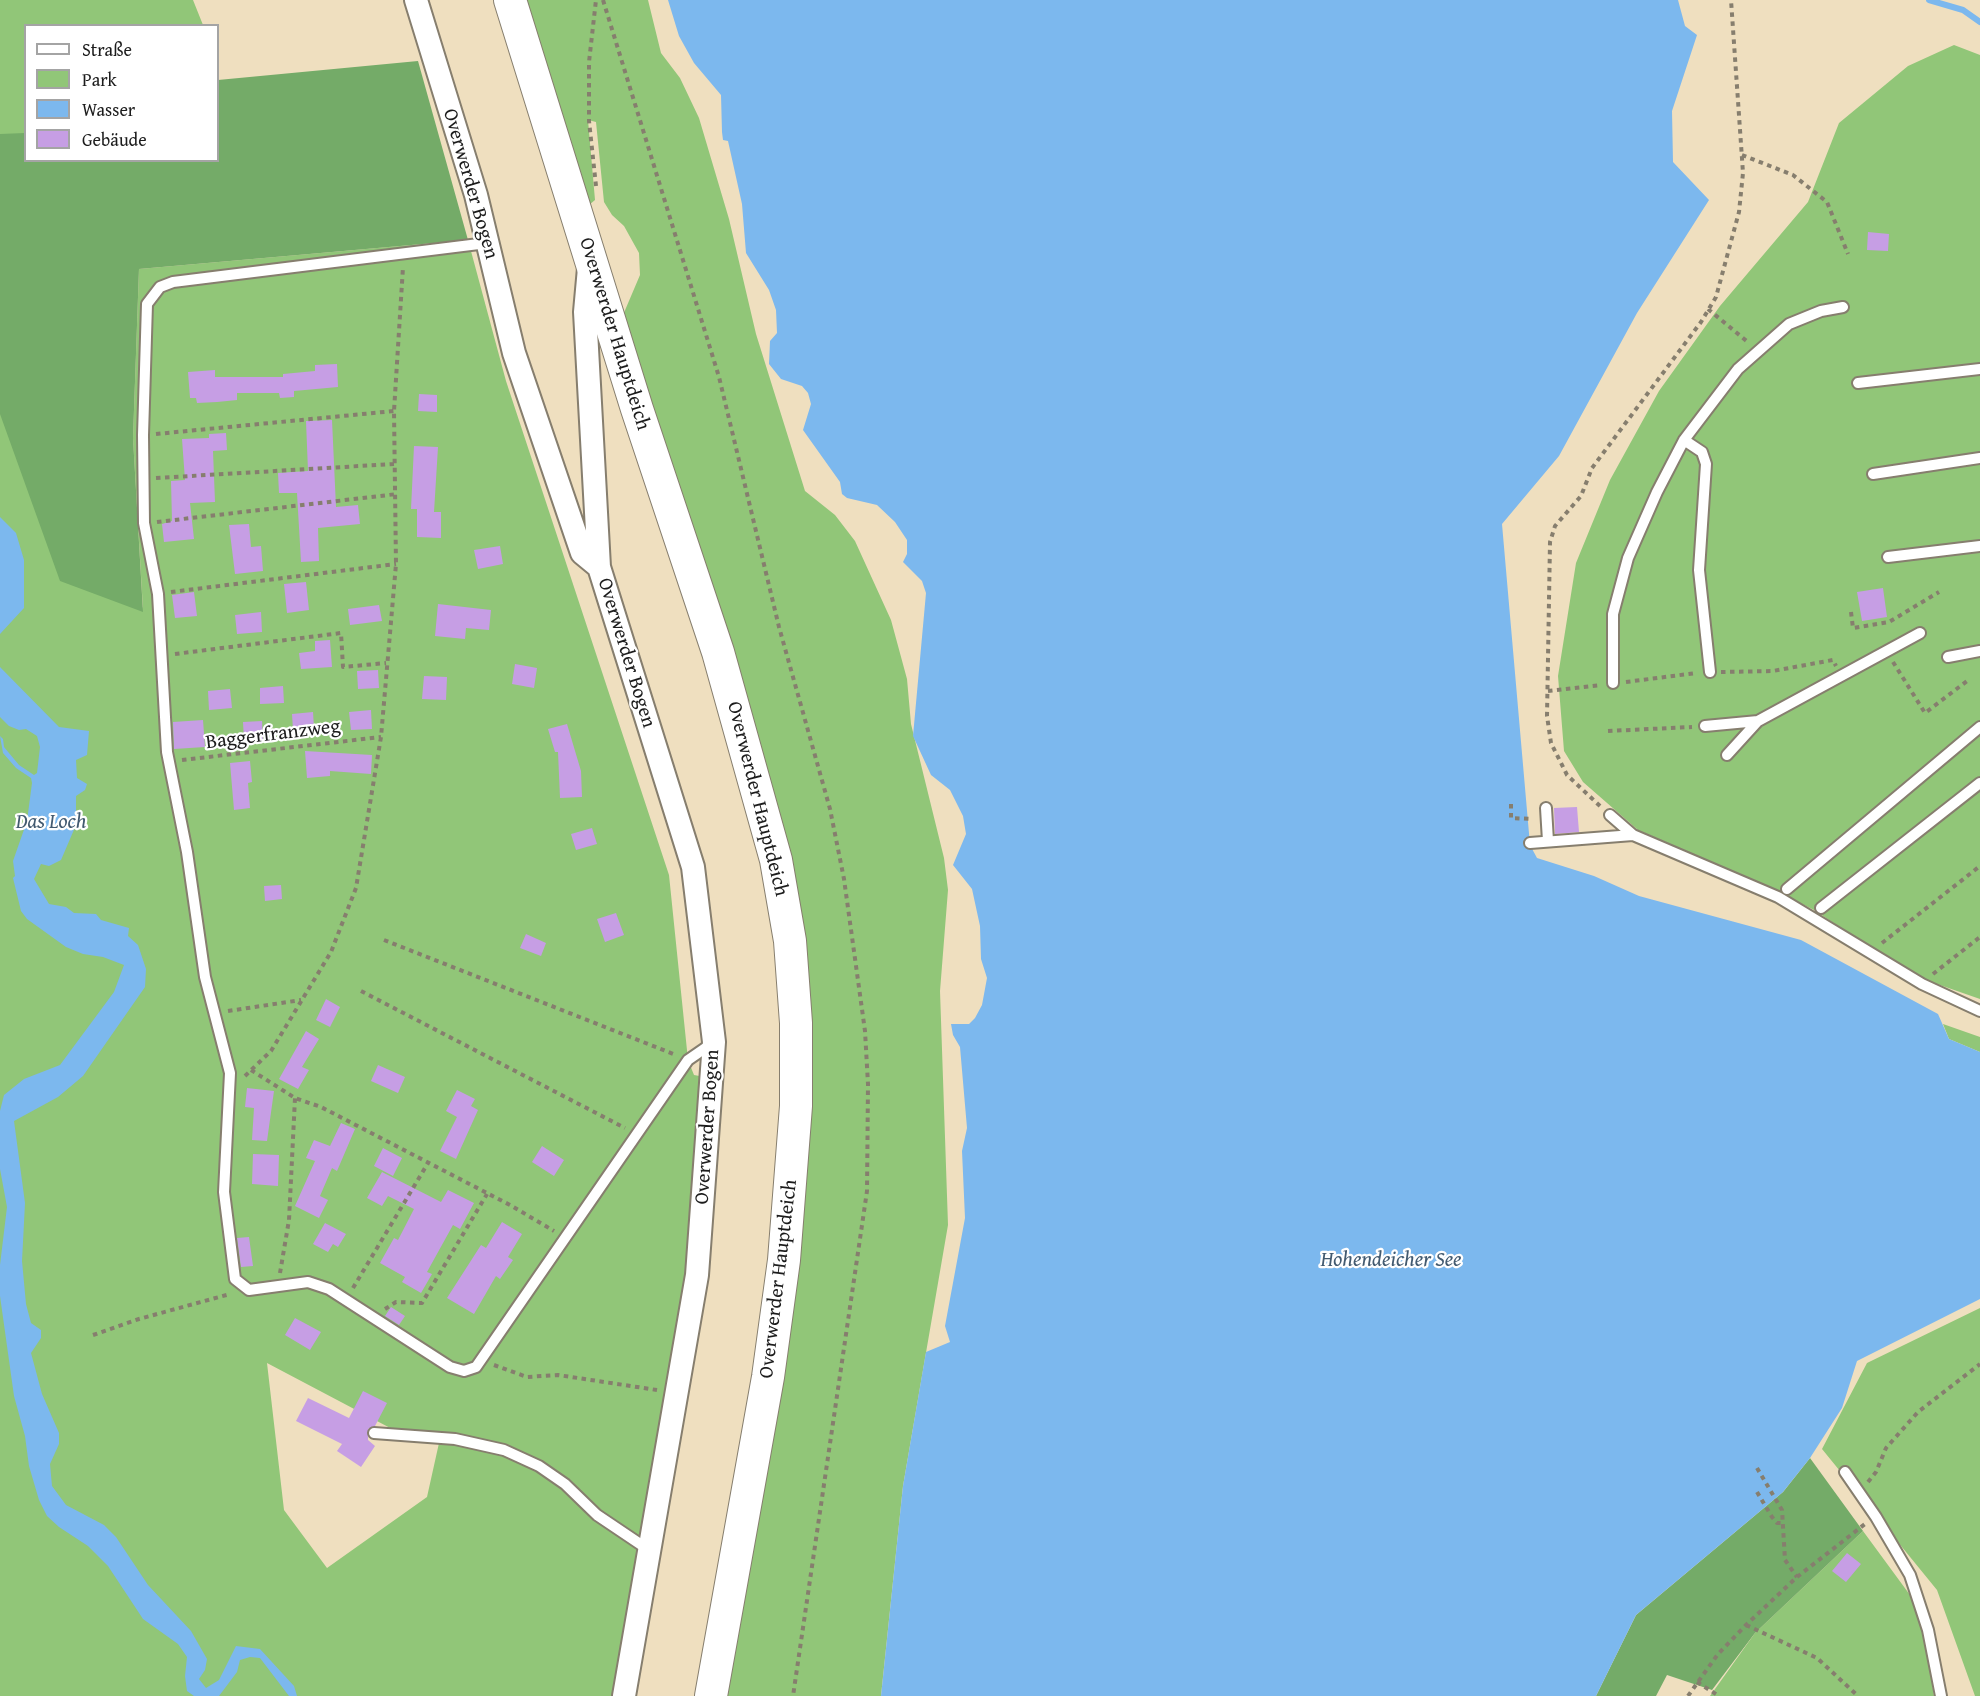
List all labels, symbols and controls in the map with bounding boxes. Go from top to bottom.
legend [24,24,219,162]
text: Straße [82,36,132,63]
text: Park [82,66,117,93]
text: Wasser [82,96,135,123]
street label: Overwerder Bogen [437,106,503,262]
text: Gebäude [82,126,147,153]
street label: Overwerder Hauptdeich [573,235,655,433]
street label: Overwerder Bogen [592,575,660,731]
street label: Overwerder Hauptdeich [721,699,793,899]
street label: Baggerfranzweg [204,715,342,755]
water label: Das Loch [16,810,86,836]
street label: Overwerder Bogen [691,1049,725,1205]
street label: Overwerder Hauptdeich [755,1178,803,1380]
water label: Hohendeicher See [1320,1248,1462,1274]

